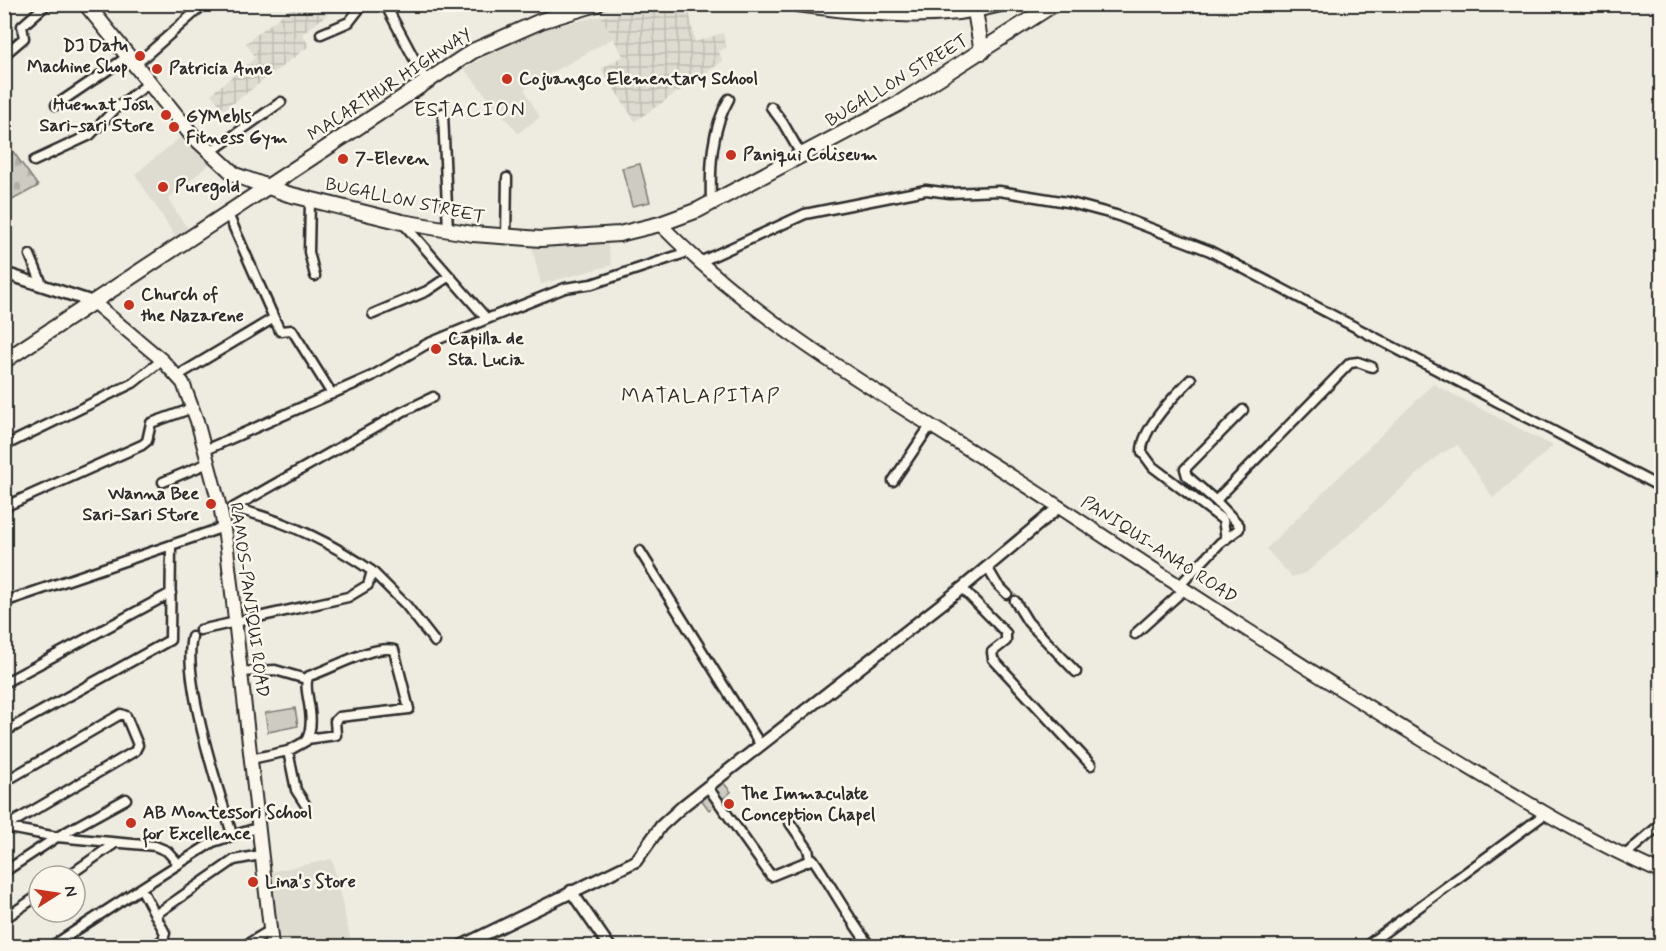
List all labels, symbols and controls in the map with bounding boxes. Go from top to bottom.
street label: MACARTHUR HIGHWAY [303,23,477,147]
street label: BUGALLON STREET [821,29,973,133]
place label: DJ Datu Machine Shop [27,34,129,79]
marker: DJ Datu Machine Shop [133,49,147,63]
place label: Patricia Anne [169,57,273,81]
marker: Patricia Anne [150,62,164,76]
place label: Cojuangco Elementary School [519,67,758,91]
marker: Cojuangco Elementary School [500,72,514,86]
place label: Huemat Josh Sari-sari Store [40,93,154,138]
district label: ESTACION [414,96,526,124]
place label: GYMebls Fitness Gym [186,105,287,150]
marker: Huemat Josh Sari-sari Store [159,108,173,122]
marker: GYMebls Fitness Gym [167,120,181,134]
place label: Paniqui Coliseum [743,143,877,167]
place label: 7-Eleven [355,147,430,171]
marker: Paniqui Coliseum [724,148,738,162]
marker: 7-Eleven [336,152,350,166]
street label: BUGALLON STREET [323,172,487,230]
place label: Puregold [175,175,240,201]
marker: Puregold [156,180,170,194]
place label: Church of the Nazarene [140,283,244,328]
marker: Church of the Nazarene [122,298,136,312]
place label: Capilla de Sta. Lucia [448,327,525,372]
marker: Capilla de Sta. Lucia [429,342,443,356]
district label: MATALAPITAP [621,382,781,410]
place label: Wanna Bee Sari-Sari Store [82,482,199,527]
street label: PANIQUI-ANAO ROAD [1076,490,1242,610]
marker: Wanna Bee Sari-Sari Store [204,497,218,511]
street label: RAMOS-PANIQUI ROAD [223,501,275,699]
place label: The Immaculate Conception Chapel [741,782,876,827]
marker: The Immaculate Conception Chapel [722,797,736,811]
place label: AB Montessori School for Excellence [142,801,312,848]
marker: AB Montessori School for Excellence [124,816,138,830]
north arrow [27,864,87,924]
place label: Lina's Store [265,870,356,894]
marker: Lina's Store [246,875,260,889]
text: N [59,884,82,899]

